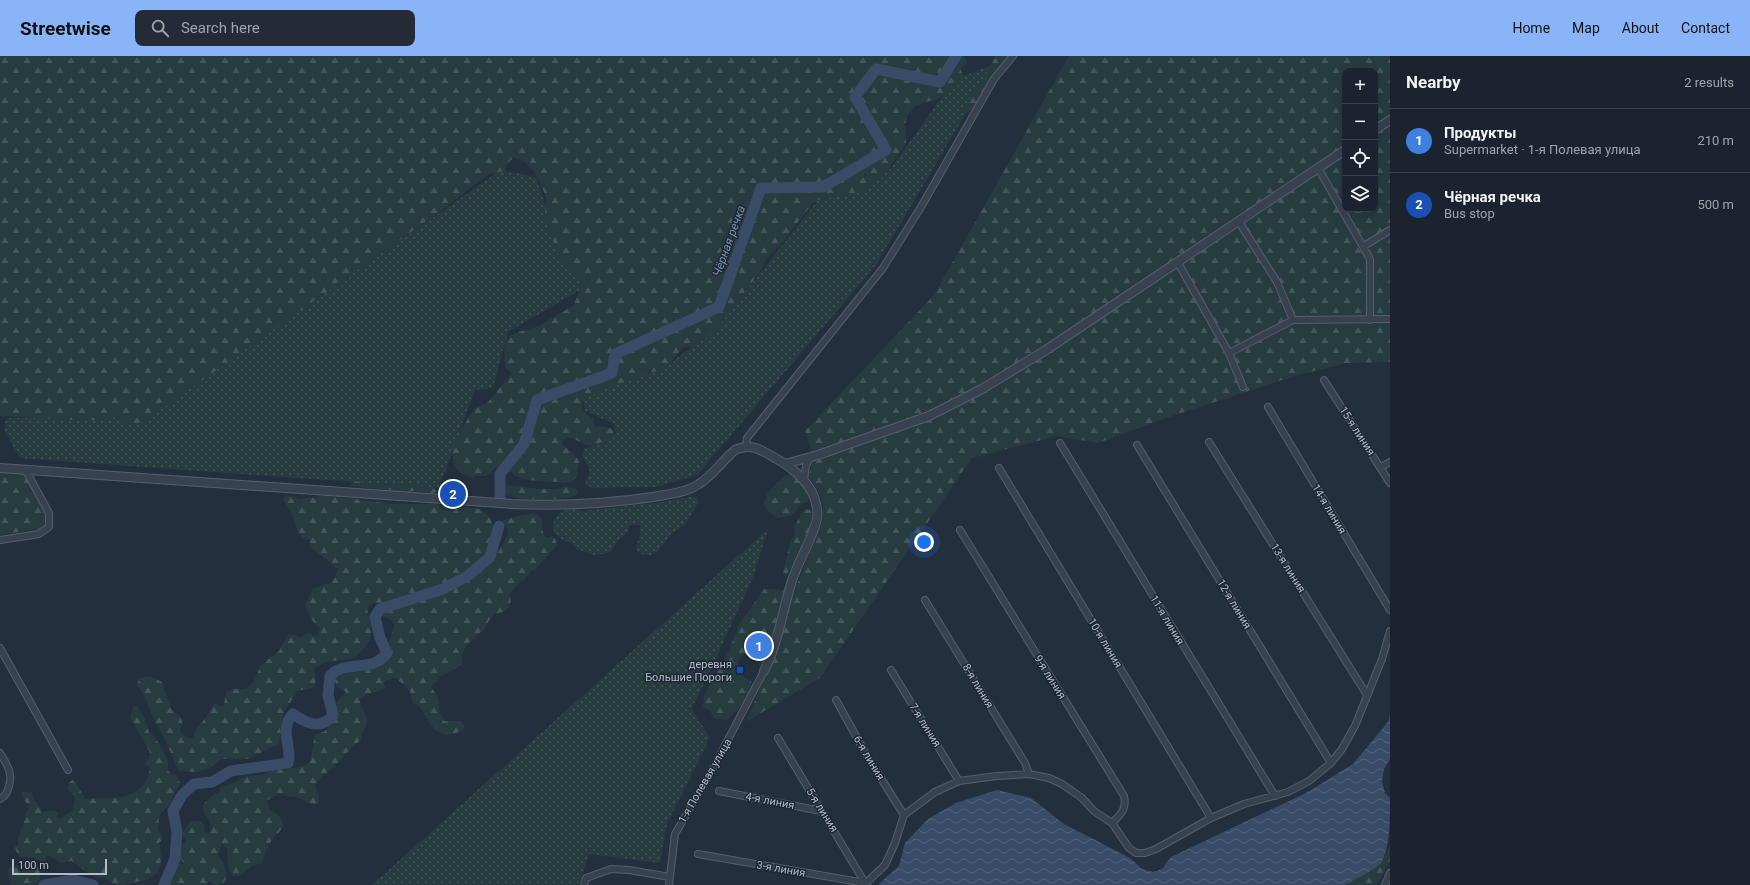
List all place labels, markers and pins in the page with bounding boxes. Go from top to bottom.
pin: 2 [440,479,466,509]
pin: 1 [746,631,772,661]
place label: деревня Большие Пороги [645,658,732,684]
marker: деревня Большие Пороги [735,665,745,675]

